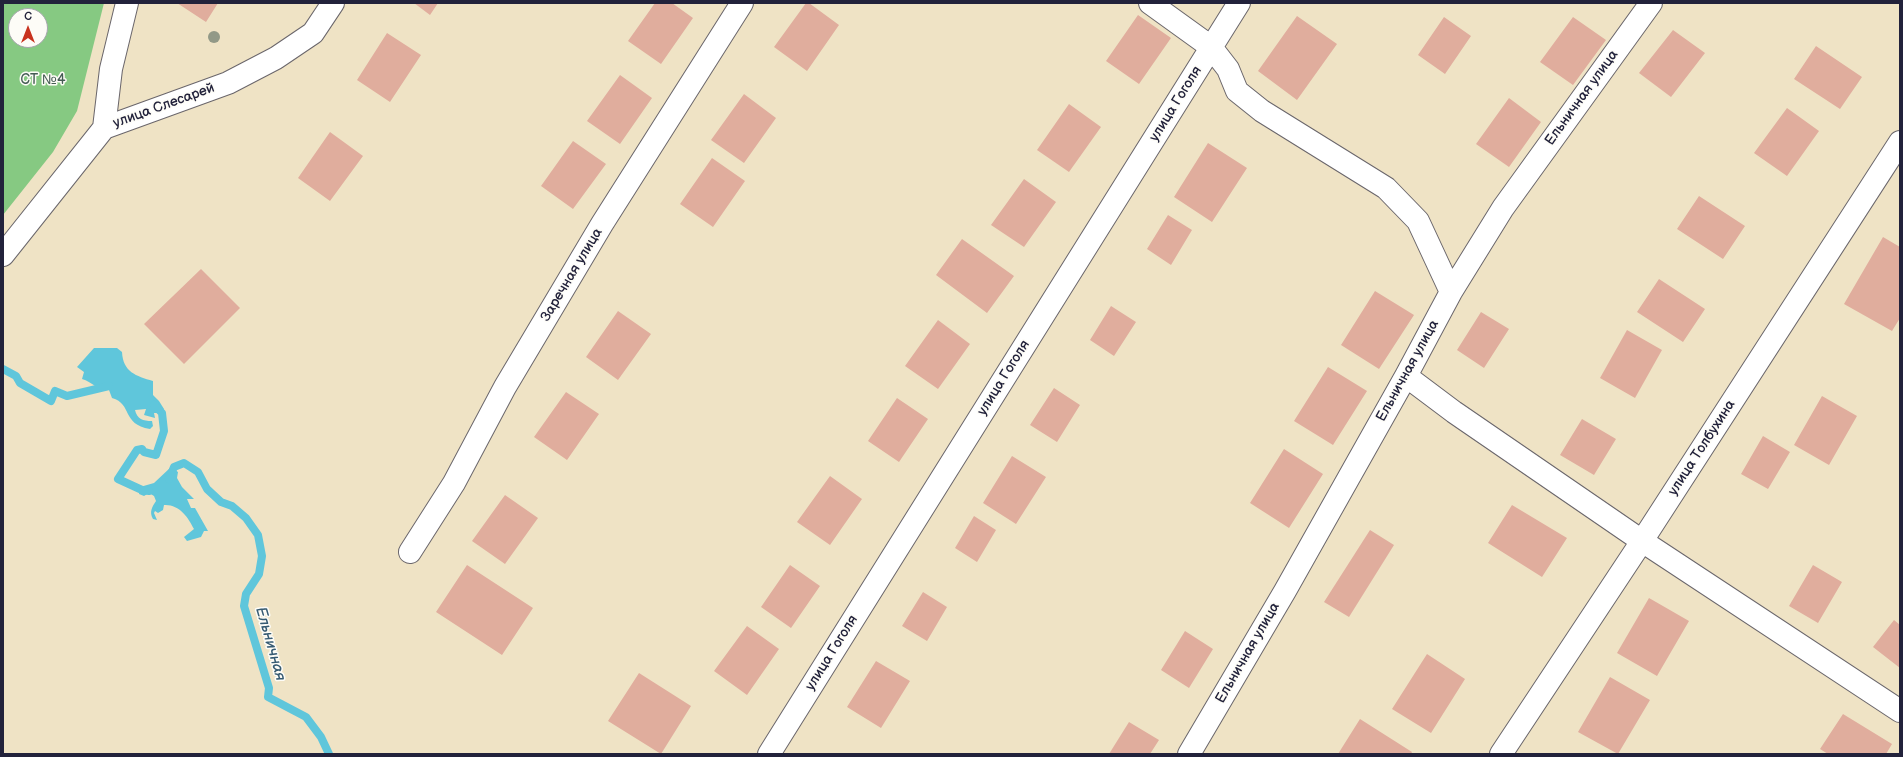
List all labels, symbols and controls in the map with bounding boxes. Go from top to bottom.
north arrow [8,8,48,48]
text: С [24,10,32,23]
street label: Ельничная улица [1542,47,1622,149]
street label: улица Гоголя [1146,63,1206,145]
park label: СТ №4 [21,72,65,88]
street label: улица Слесарей [111,80,217,132]
street label: Заречная улица [538,225,606,325]
street label: Ельничная улица [1373,317,1443,425]
street label: улица Гоголя [974,337,1034,419]
street label: улица Толбухина [1665,397,1739,499]
street label: Ельничная улица [1212,600,1284,706]
water label: Ельничная [251,605,289,683]
street label: улица Гоголя [802,612,862,694]

